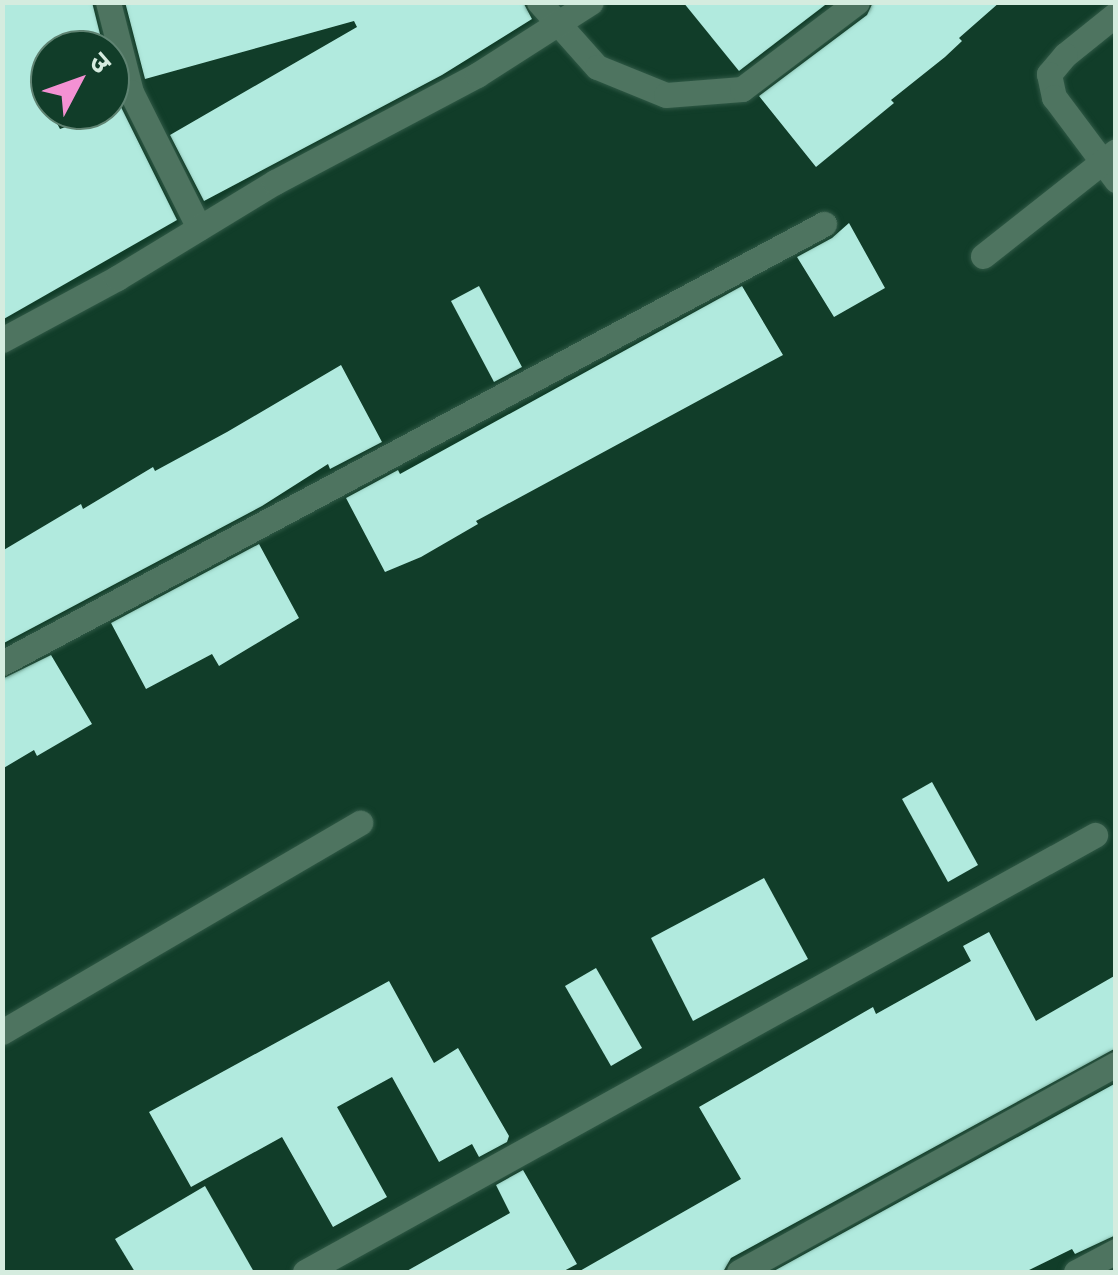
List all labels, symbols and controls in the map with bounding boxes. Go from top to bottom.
north arrow [30,30,130,130]
text: उ [83,44,119,79]

